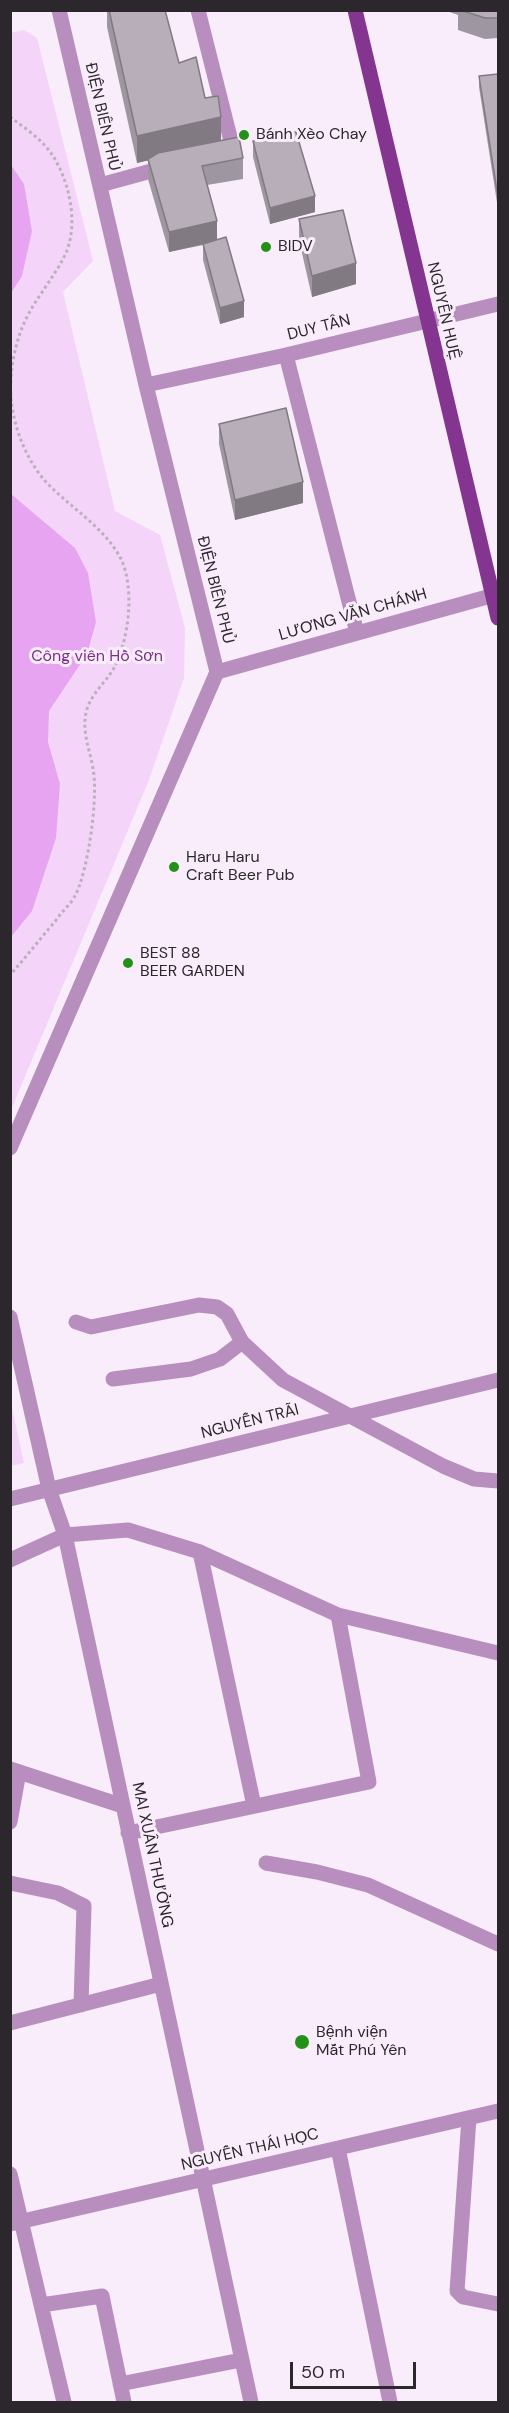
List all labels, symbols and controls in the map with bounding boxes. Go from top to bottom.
street label: ĐIỆN BIÊN PHỦ [80,61,124,173]
place label: Bánh Xèo Chay [256,125,367,145]
marker: Bánh Xèo Chay [237,128,251,142]
place label: BIDV [278,237,313,257]
marker: BIDV [259,240,273,254]
street label: NGUYỄN HUỆ [422,260,464,362]
street label: DUY TÂN [285,311,353,345]
street label: ĐIỆN BIÊN PHỦ [192,534,238,646]
street label: LƯƠNG VĂN CHÁNH [277,585,429,645]
park label: Công viên Hồ Sơn [31,647,163,667]
place label: Haru Haru Craft Beer Pub [186,848,295,886]
marker: Haru Haru Craft Beer Pub [167,860,181,874]
place label: BEST 88 BEER GARDEN [140,944,245,982]
marker: BEST 88 BEER GARDEN [121,956,135,970]
street label: NGUYỄN TRÃI [199,1401,301,1443]
street label: MAI XUÂN THƯỞNG [127,1781,177,1929]
place label: Bệnh viện Mắt Phú Yên [316,2023,407,2061]
marker: Bệnh viện Mắt Phú Yên [293,2033,311,2051]
street label: NGUYỄN THÁI HỌC [179,2125,321,2175]
scale bar [293,2350,419,2388]
text: 50 m [301,2360,345,2384]

